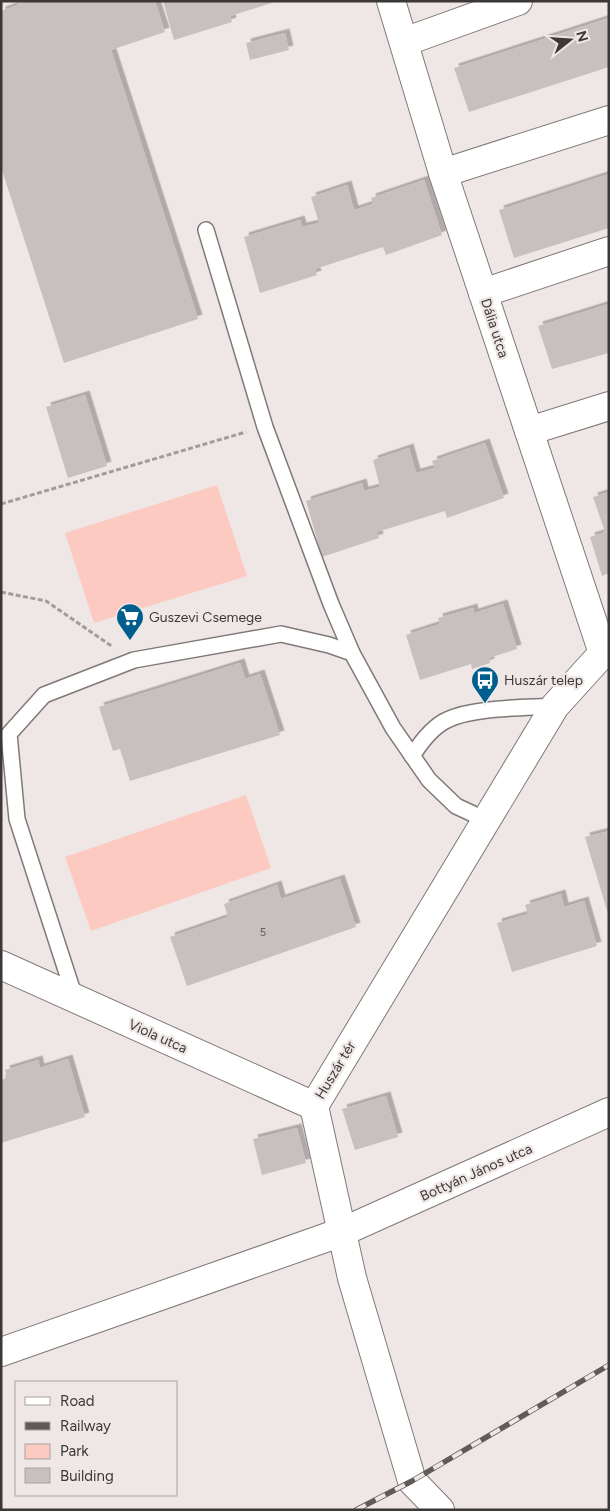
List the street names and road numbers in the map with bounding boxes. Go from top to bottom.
street label: Dália utca [477,296,512,360]
street label: Viola utca [126,1016,190,1057]
street label: Huszár tér [311,1038,360,1102]
street label: Bottyán János utca [418,1140,535,1205]

